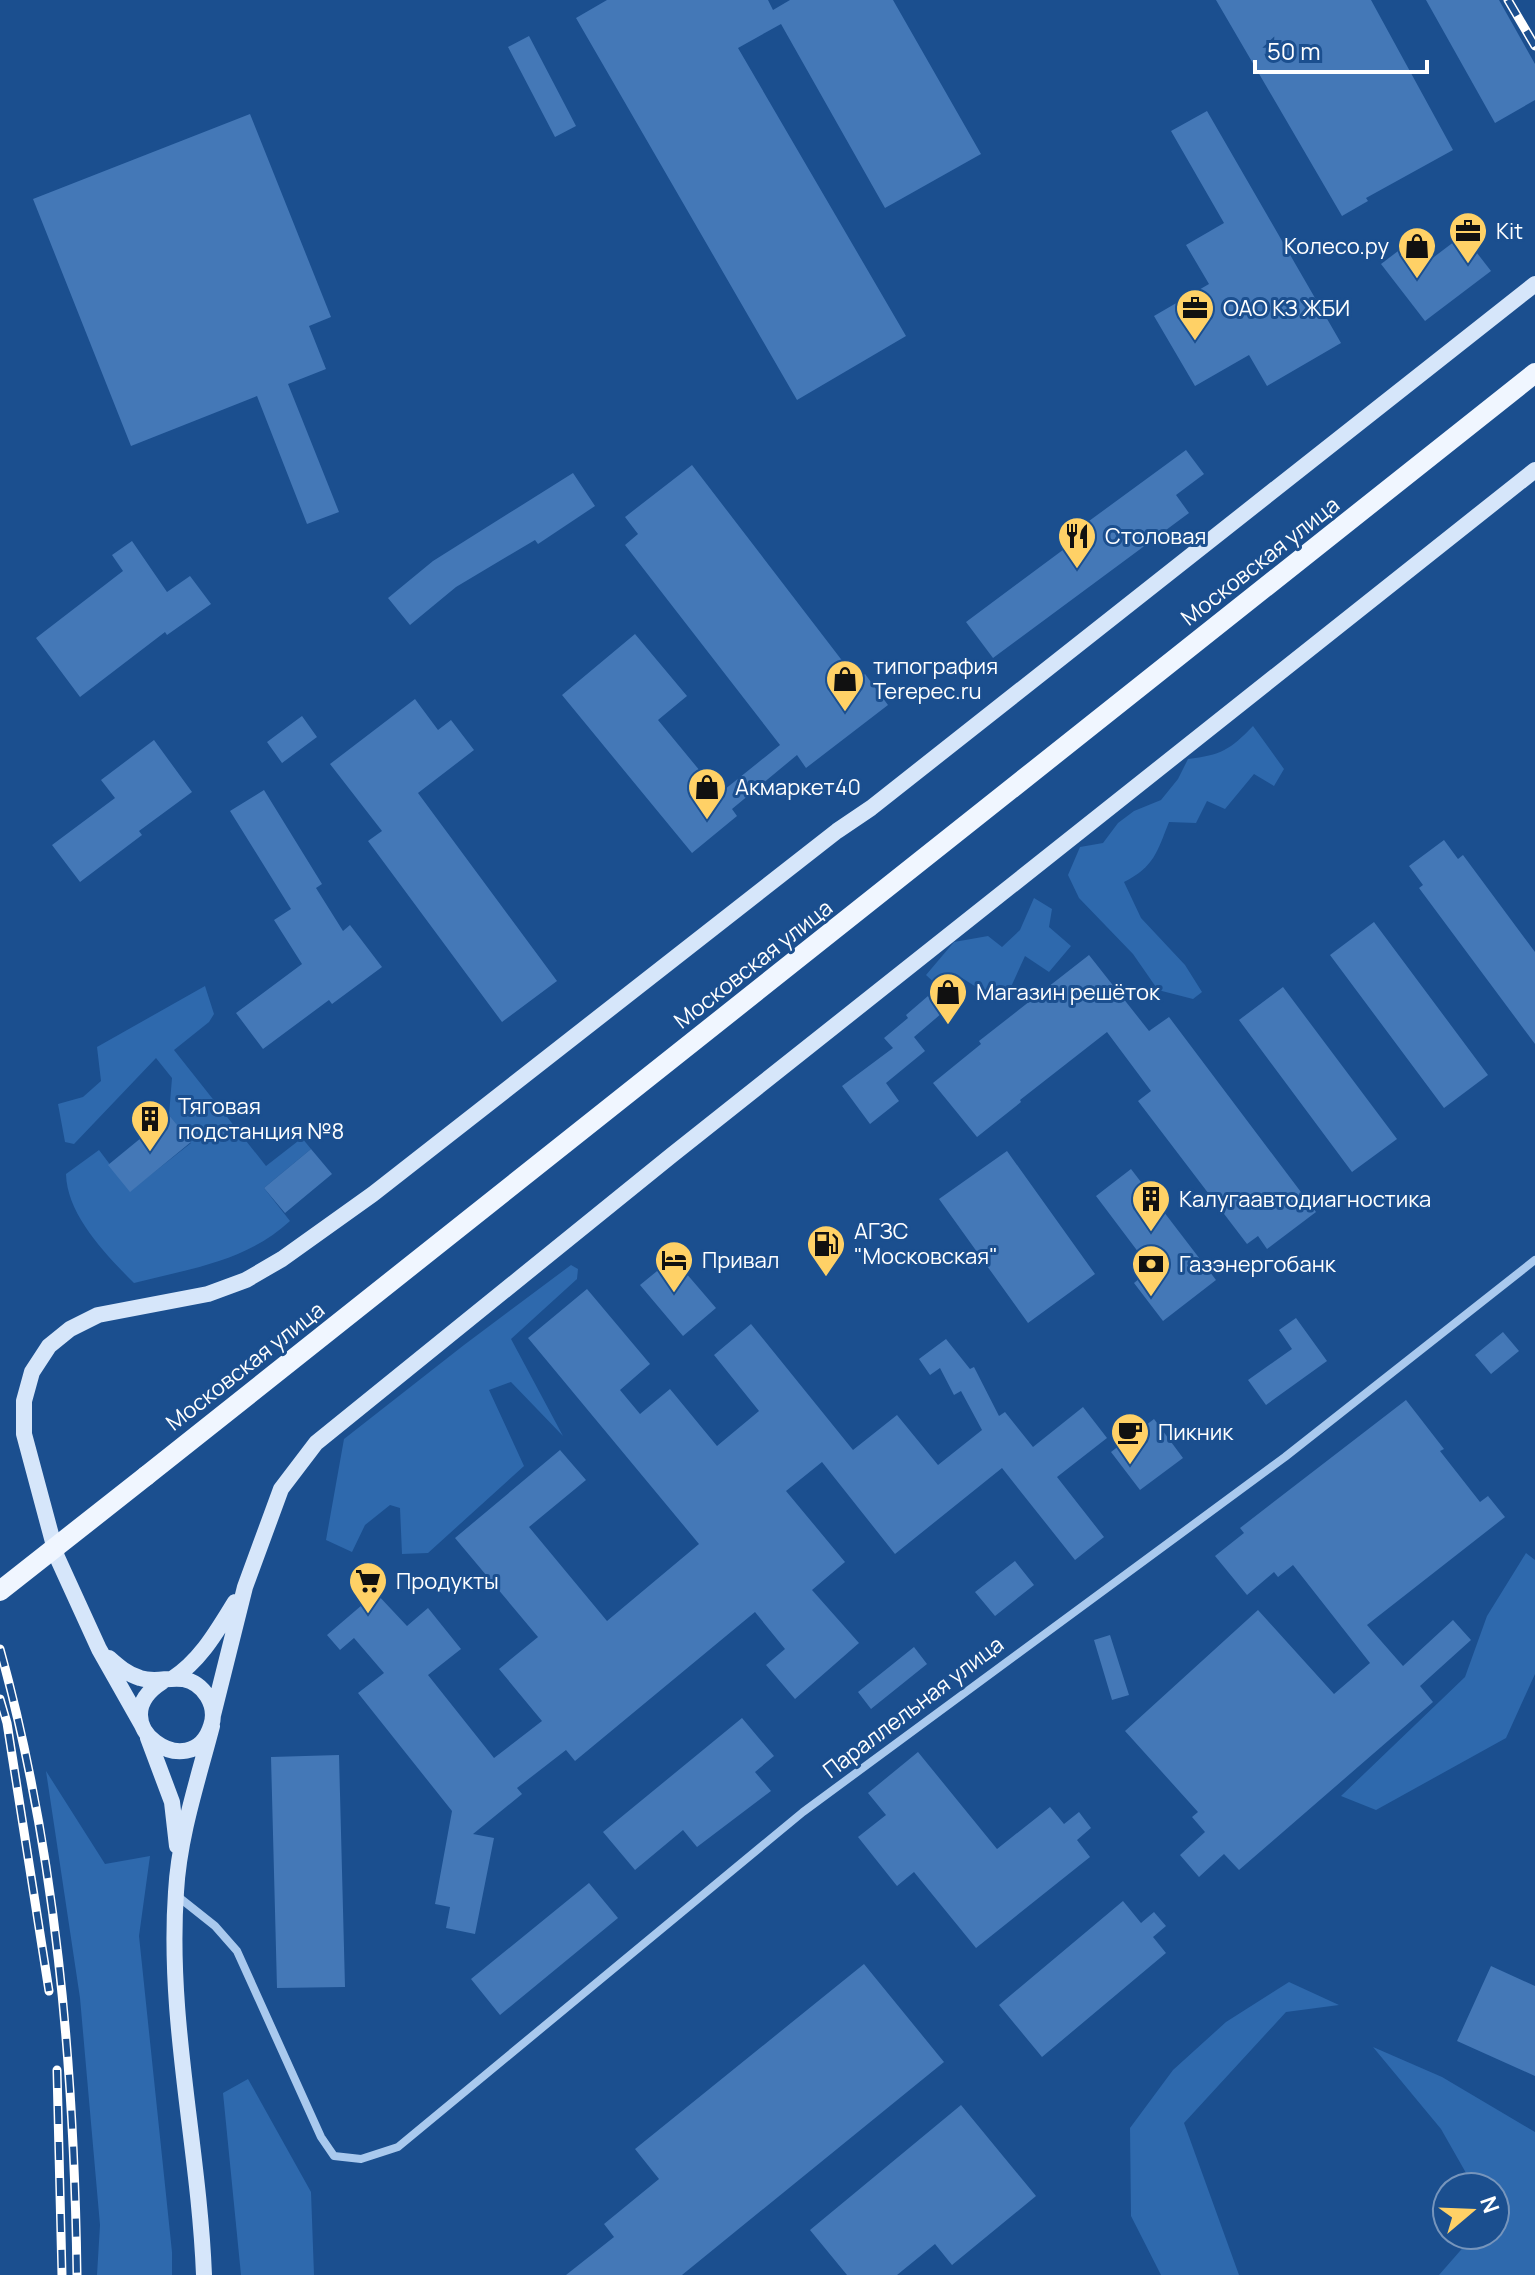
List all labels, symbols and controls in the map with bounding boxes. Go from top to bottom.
scale bar [1255,24,1427,74]
text: 50 m [1267,34,1321,67]
office icon: Kit [1447,210,1489,265]
place label: Kit [1496,216,1523,246]
shop icon: Колесо.ру [1396,225,1438,280]
place label: Колесо.ру [1284,231,1389,261]
office icon: ОАО КЗ ЖБИ [1174,287,1216,342]
place label: ОАО КЗ ЖБИ [1223,293,1350,323]
street label: Московская улица [1175,490,1345,632]
restaurant icon: Столовая [1056,515,1098,570]
place label: Столовая [1105,521,1207,551]
place label: типография Terepec.ru [873,651,998,706]
shop icon: типография Terepec.ru [824,658,866,713]
shop icon: Акмаркет40 [686,766,728,821]
place label: Акмаркет40 [735,772,861,802]
street label: Московская улица [668,893,838,1035]
shop icon: Магазин решёток [927,971,969,1026]
place label: Магазин решёток [976,977,1161,1007]
place label: Тяговая подстанция №8 [178,1091,344,1146]
building icon: Тяговая подстанция №8 [129,1098,171,1153]
building icon: Калугаавтодиагностика [1130,1178,1172,1233]
place label: Калугаавтодиагностика [1179,1184,1431,1214]
place label: АГЗС "Московская" [854,1216,998,1271]
fuel station icon: АГЗС "Московская" [805,1223,847,1278]
hotel icon: Привал [653,1239,695,1294]
bank icon: Газэнергобанк [1130,1243,1172,1298]
place label: Привал [702,1245,779,1275]
place label: Газэнергобанк [1179,1249,1337,1279]
street label: Московская улица [160,1295,330,1437]
cafe icon: Пикник [1109,1411,1151,1466]
place label: Пикник [1158,1417,1234,1447]
supermarket icon: Продукты [347,1560,389,1615]
place label: Продукты [396,1566,499,1596]
street label: Параллельная улица [817,1629,1009,1785]
north arrow [1431,2171,1511,2251]
text: N [1473,2192,1507,2217]

